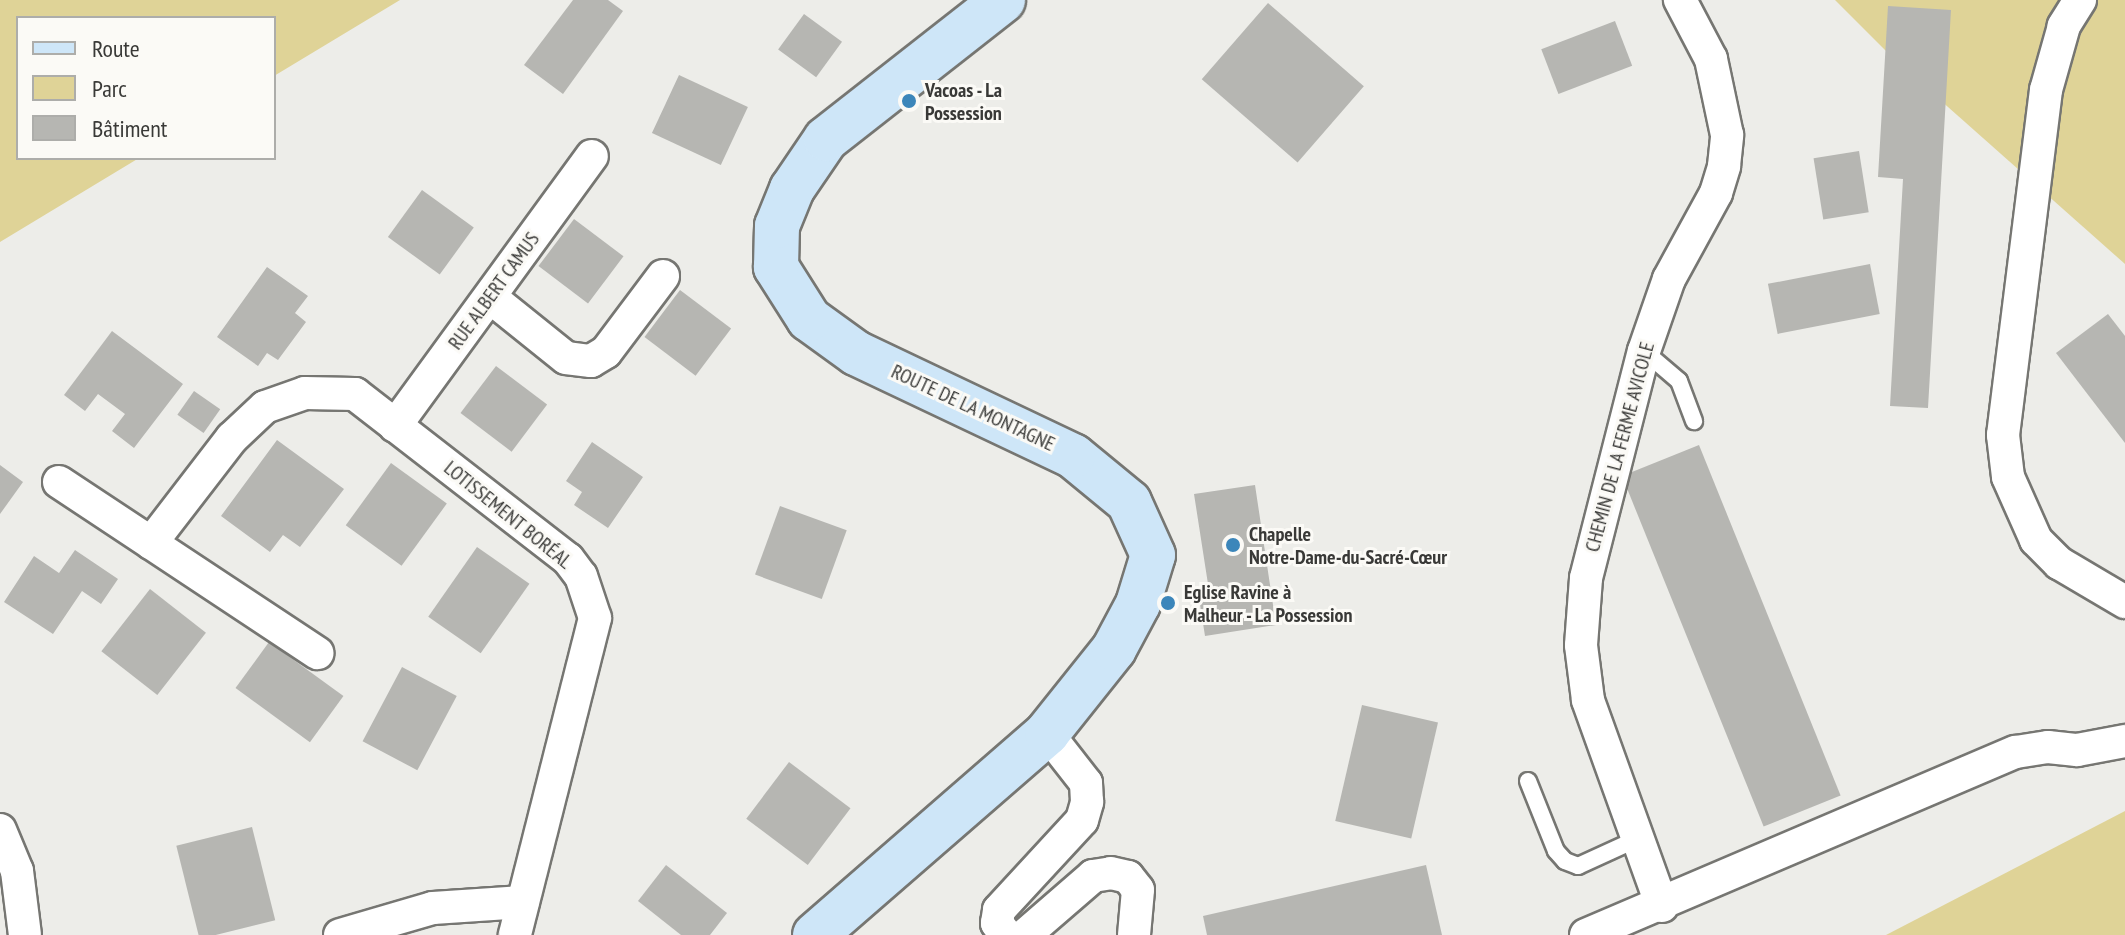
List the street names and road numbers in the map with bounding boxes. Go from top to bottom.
street label: RUE ALBERT CAMUS [443,227,545,355]
street label: CHEMIN DE LA FERME AVICOLE [1580,339,1660,555]
street label: ROUTE DE LA MONTAGNE [887,359,1059,457]
street label: LOTISSEMENT BORÉAL [439,456,577,574]

